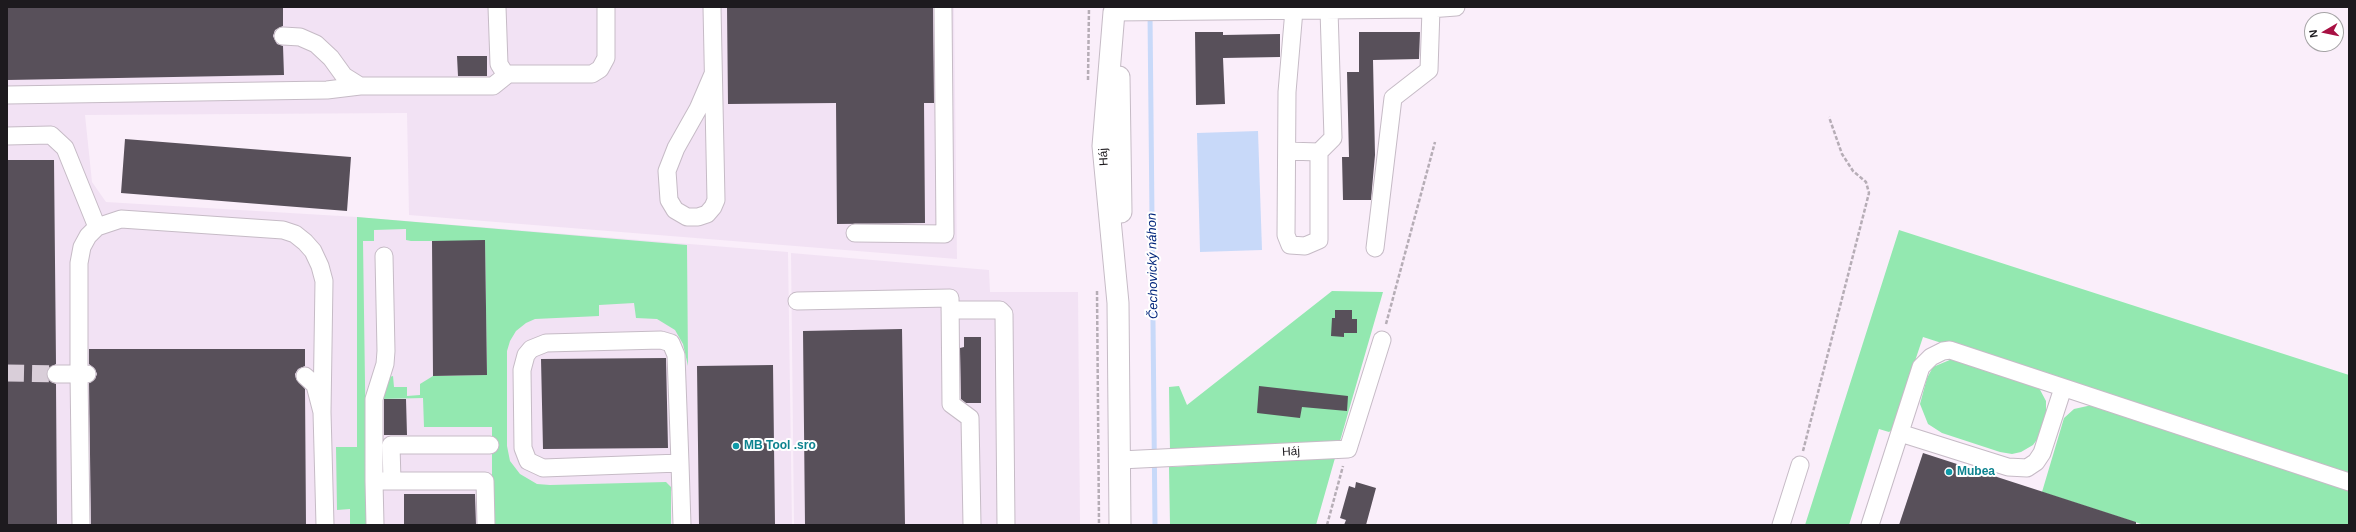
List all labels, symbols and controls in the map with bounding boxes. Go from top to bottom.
north arrow [2304,12,2344,52]
text: N [2307,29,2320,39]
street label: Háj [1096,148,1112,166]
water label: Čechovický náhon [1144,213,1162,319]
place label: MB Tool .sro [744,439,816,453]
marker: MB Tool .sro [731,441,741,451]
street label: Háj [1282,444,1300,460]
place label: Mubea [1957,465,1995,479]
marker: Mubea [1944,467,1954,477]

